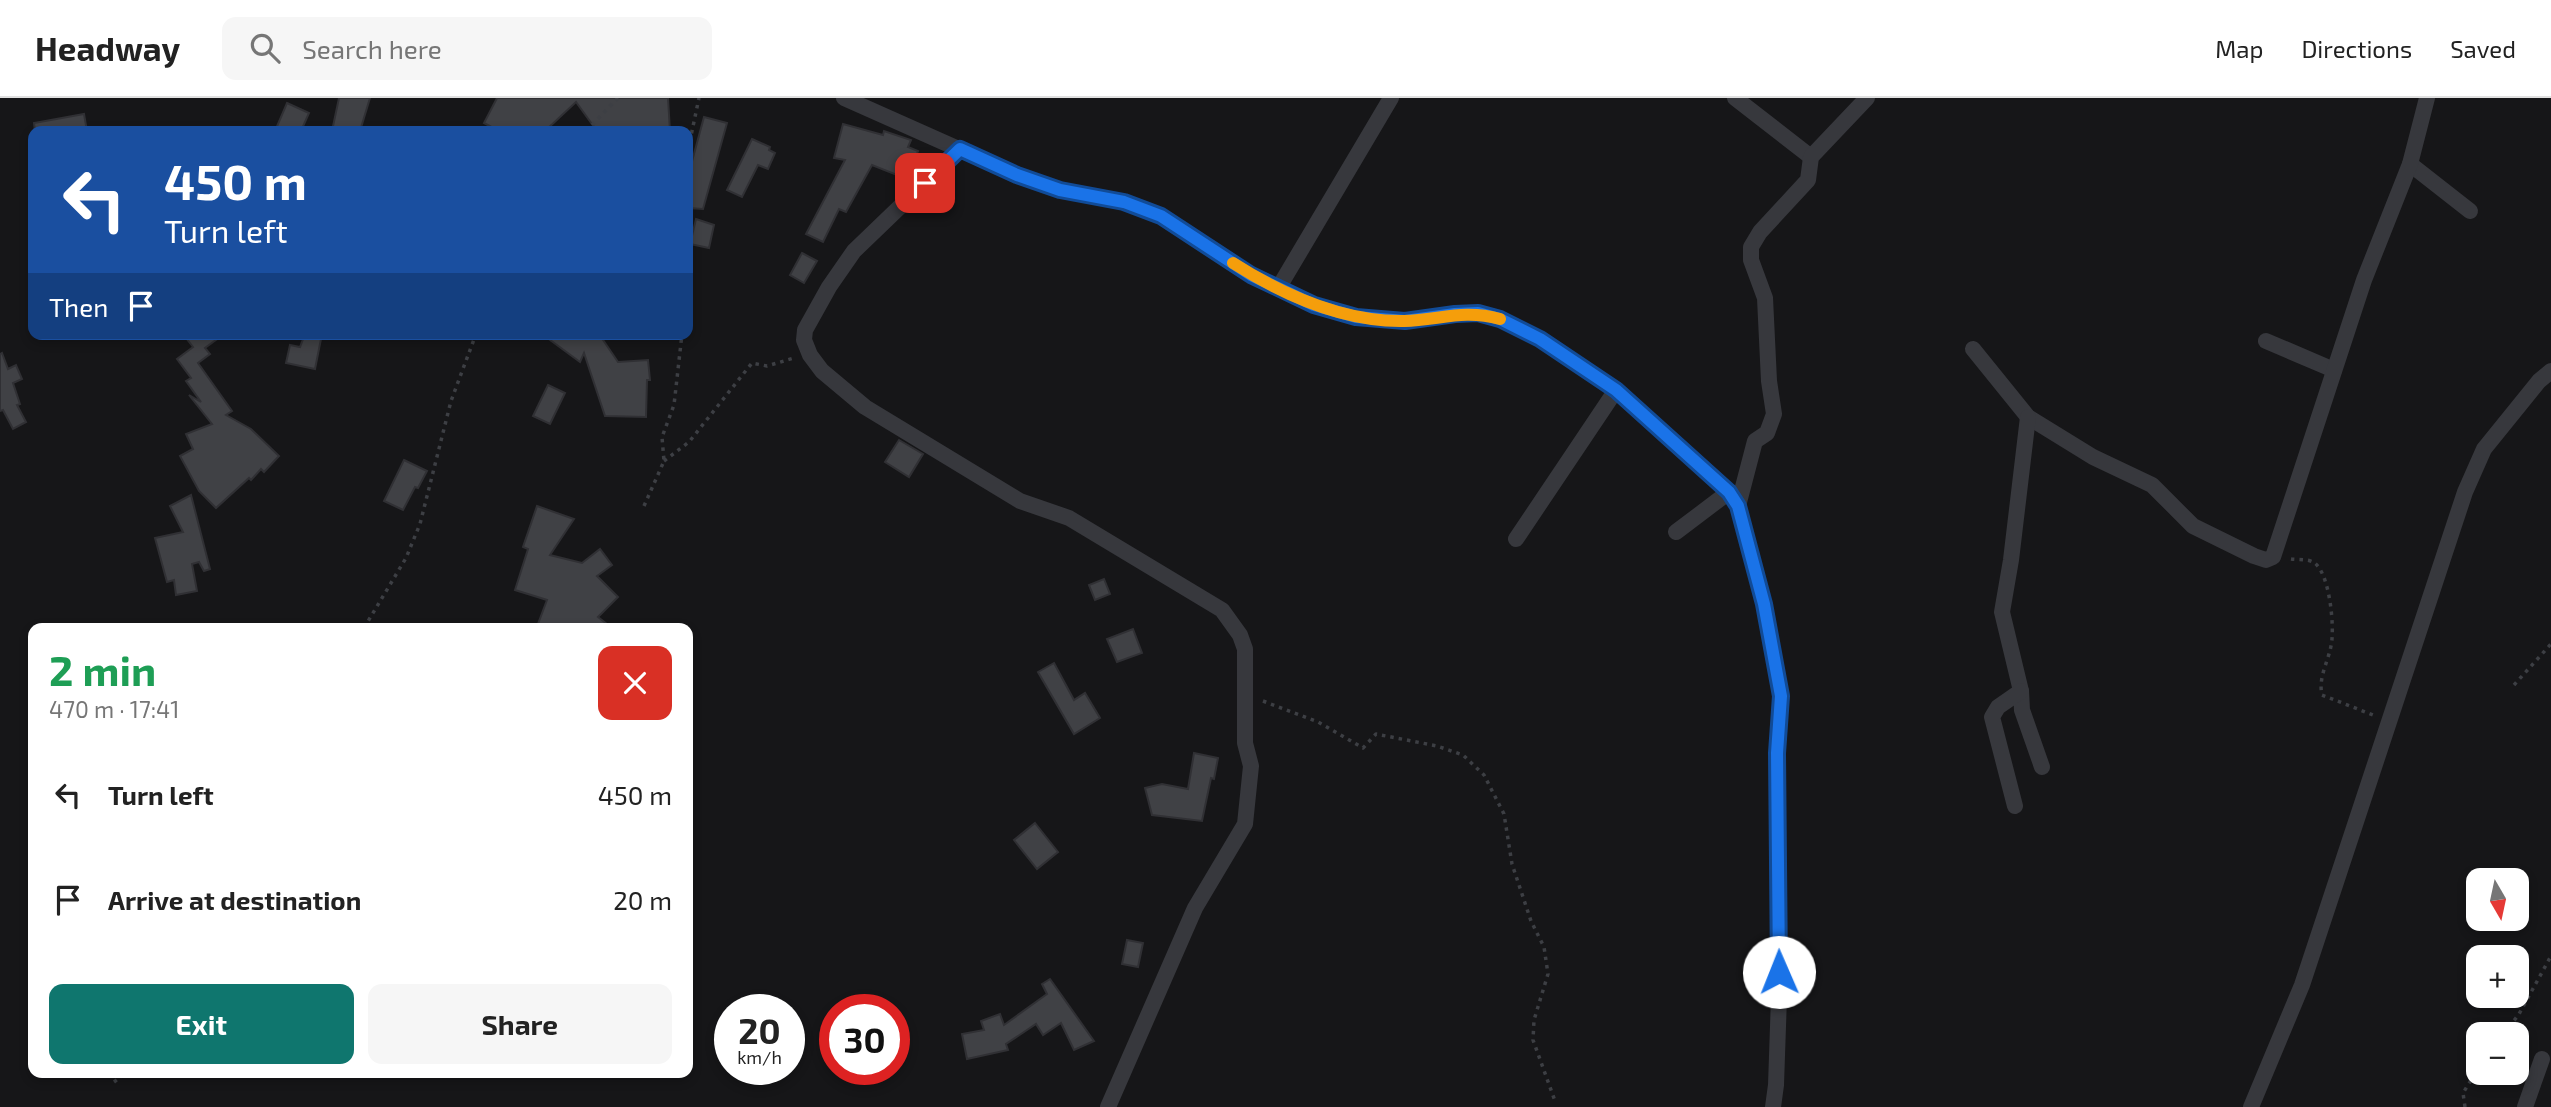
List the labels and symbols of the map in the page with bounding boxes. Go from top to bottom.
pin [895,153,955,213]
north arrow [2466,868,2529,931]
position arrow [1742,935,1816,1009]
speed limit sign: 30 [819,994,910,1085]

